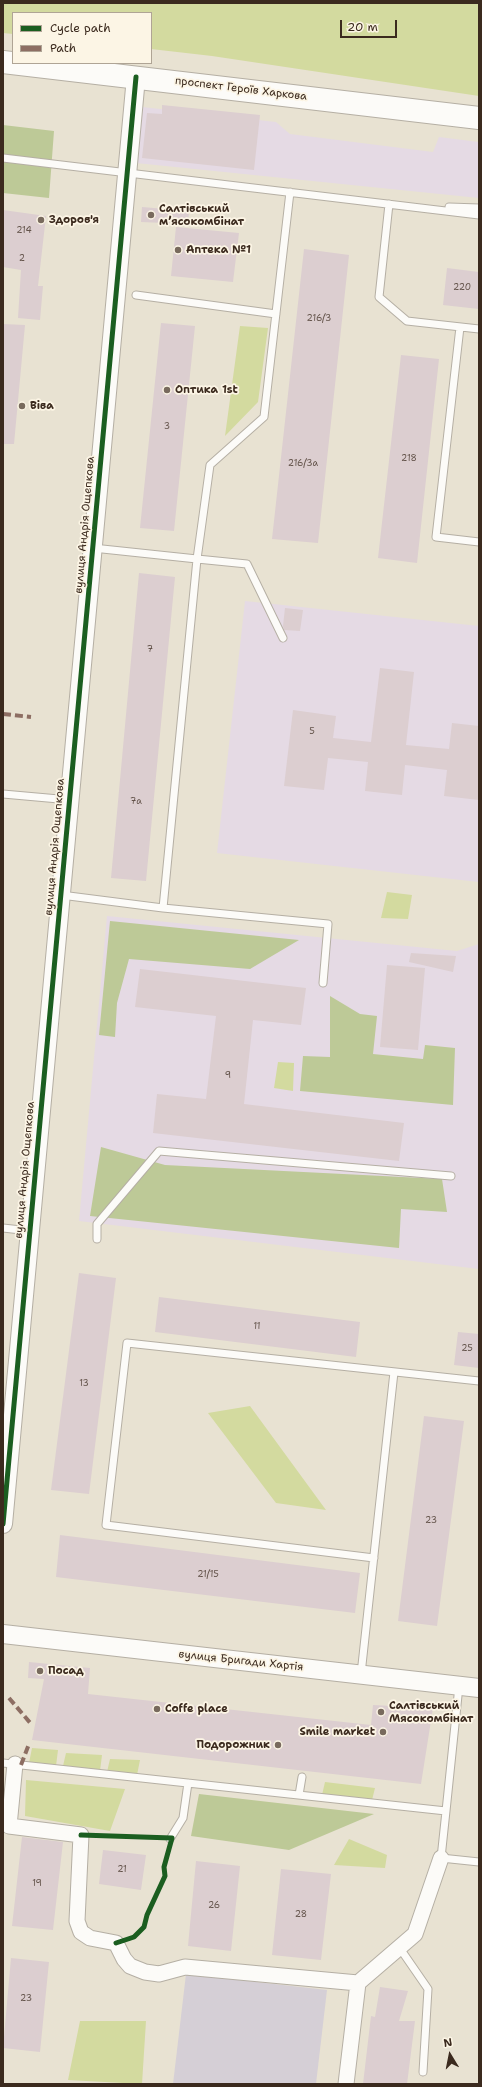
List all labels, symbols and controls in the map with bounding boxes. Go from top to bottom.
legend [12,12,152,64]
scale bar [342,12,399,38]
text: 20 m [347,19,378,35]
text: Cycle path [50,20,111,36]
text: Path [50,40,76,56]
street label: проспект Героїв Харкова [174,74,308,104]
place label: Салтівський мʼясокомбінат [159,202,244,228]
marker: Салтівський мʼясокомбінат [146,210,156,220]
place label: Здоров'я [49,213,99,227]
marker: Здоров'я [36,215,46,225]
house number: 214 [16,226,32,236]
place label: Аптека №1 [186,243,251,257]
marker: Аптека №1 [173,245,183,255]
house number: 2 [19,254,25,264]
house number: 220 [453,283,471,293]
house number: 216/3 [307,314,331,324]
place label: Оптика 1st [175,383,238,397]
marker: Оптика 1st [162,385,172,395]
place label: Віва [30,399,54,413]
marker: Віва [17,401,27,411]
house number: 3 [164,422,170,432]
house number: 218 [401,454,417,464]
street label: вулиця Андрія Ощепкова [72,456,98,594]
house number: 216/3а [288,459,318,469]
house number: 7 [147,645,153,655]
house number: 5 [309,727,315,737]
street label: вулиця Андрія Ощепкова [42,778,68,916]
house number: 7а [130,797,142,807]
house number: 9 [225,1071,231,1081]
street label: вулиця Андрія Ощепкова [12,1101,38,1239]
house number: 11 [253,1322,261,1332]
house number: 25 [461,1344,473,1354]
house number: 13 [79,1379,89,1389]
house number: 23 [425,1516,437,1526]
house number: 21/15 [197,1570,219,1580]
street label: вулиця Бригади Хартія [178,1648,304,1674]
place label: Посад [48,1664,84,1678]
marker: Посад [35,1666,45,1676]
place label: Салтівський Мясокомбінат [389,1699,473,1725]
place label: Coffe place [165,1702,228,1716]
marker: Coffe place [152,1704,162,1714]
marker: Салтівський Мясокомбінат [376,1707,386,1717]
place label: Smile market [299,1725,375,1739]
marker: Smile market [378,1727,388,1737]
place label: Подорожник [196,1738,270,1752]
marker: Подорожник [273,1740,283,1750]
house number: 21 [117,1865,127,1875]
house number: 19 [32,1879,42,1889]
house number: 26 [208,1901,220,1911]
house number: 28 [295,1910,307,1920]
house number: 23 [20,1994,32,2004]
north arrow [430,2035,470,2075]
text: N [442,2035,453,2051]

